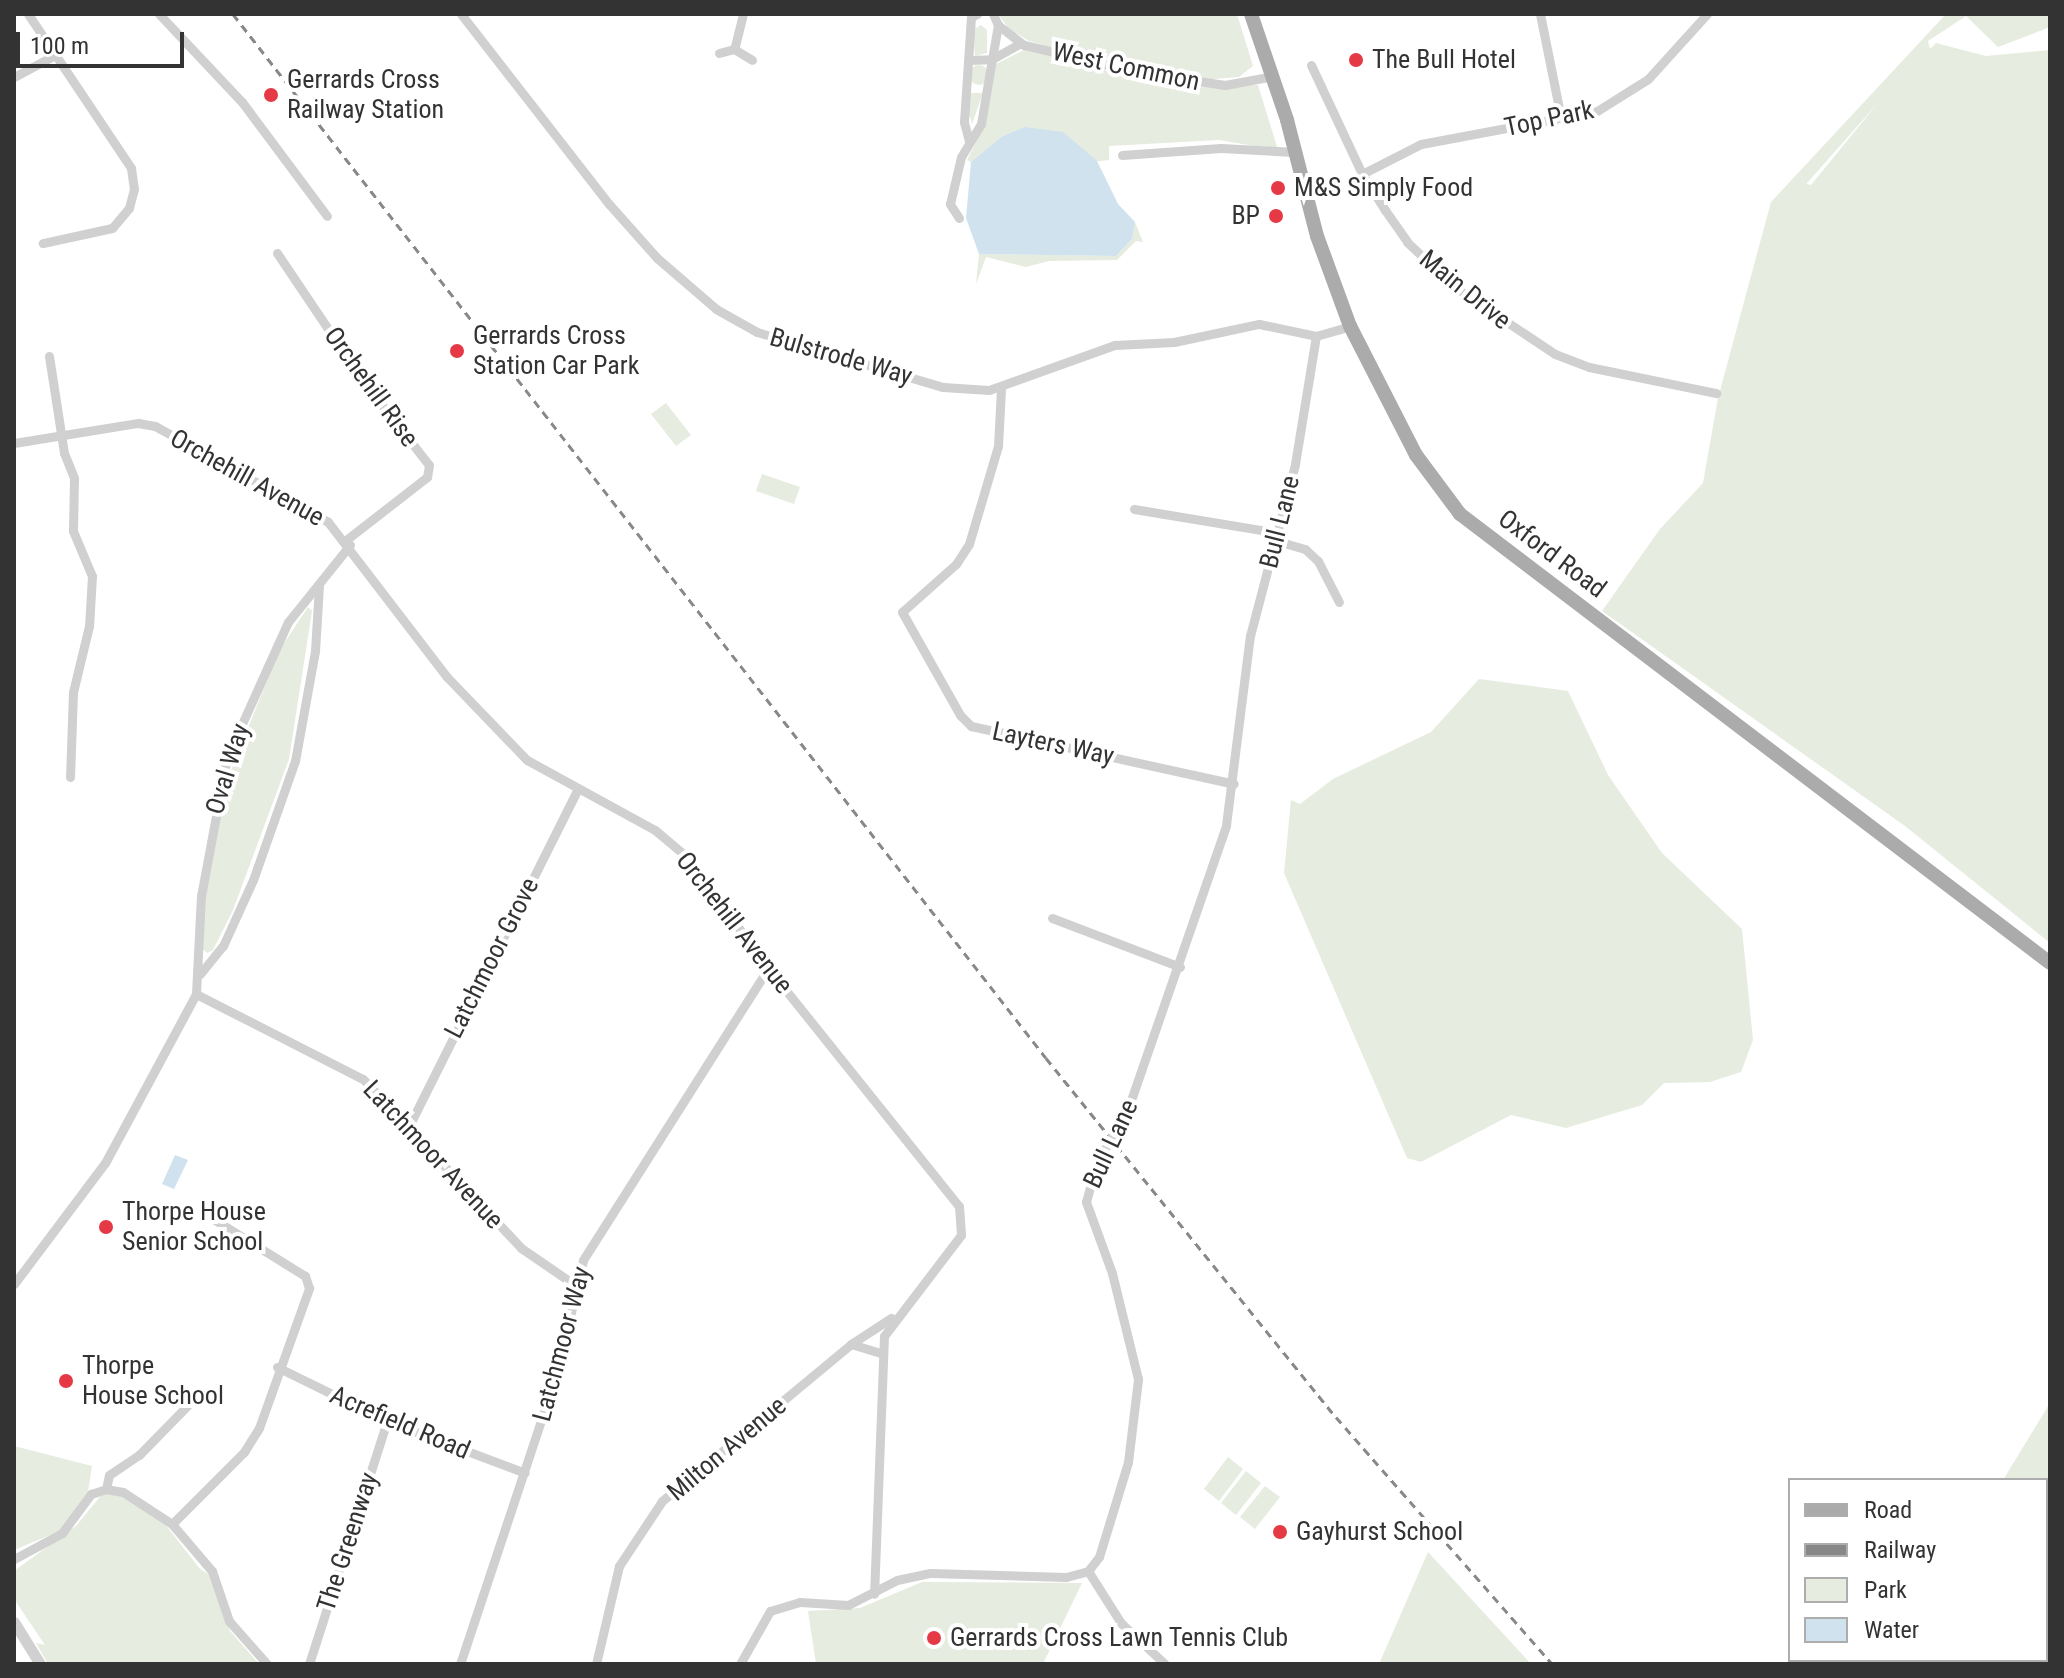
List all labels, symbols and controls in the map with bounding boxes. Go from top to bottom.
scale bar [20,16,188,66]
text: 100 m [30,32,89,60]
street label: West Common [1050,36,1202,98]
place label: The Bull Hotel [1372,44,1516,76]
marker: The Bull Hotel [1347,51,1365,69]
place label: Gerrards Cross Railway Station [287,64,444,126]
marker: Gerrards Cross Railway Station [262,86,280,104]
street label: Top Park [1502,94,1596,144]
place label: M&S Simply Food [1294,172,1473,204]
marker: M&S Simply Food [1269,179,1287,197]
place label: BP [1231,200,1260,232]
marker: BP [1267,207,1285,225]
street label: Main Drive [1413,244,1517,336]
place label: Gerrards Cross Station Car Park [473,320,639,382]
street label: Orchehill Rise [317,321,425,453]
street label: Bulstrode Way [766,322,916,392]
marker: Gerrards Cross Station Car Park [448,342,466,360]
street label: Orchehill Avenue [165,423,329,533]
street label: Bull Lane [1253,472,1307,572]
street label: Oxford Road [1492,503,1612,605]
street label: Layters Way [989,716,1117,772]
street label: Oval Way [199,720,257,818]
street label: Orchehill Avenue [669,846,799,1000]
street label: Latchmoor Grove [438,873,546,1043]
street label: Latchmoor Avenue [356,1074,510,1236]
street label: Bull Lane [1077,1095,1145,1193]
place label: Thorpe House Senior School [122,1196,266,1258]
marker: Thorpe House Senior School [97,1218,115,1236]
street label: Latchmoor Way [526,1263,598,1425]
place label: Thorpe House School [82,1350,224,1412]
marker: Thorpe House School [57,1372,75,1390]
street label: Acrefield Road [325,1380,475,1466]
street label: Milton Avenue [661,1390,793,1508]
street label: The Greenway [311,1469,385,1615]
legend [1788,1478,2048,1662]
text: Road [1864,1496,1912,1524]
place label: Gayhurst School [1296,1516,1463,1548]
marker: Gayhurst School [1271,1523,1289,1541]
text: Railway [1864,1536,1936,1564]
text: Park [1864,1576,1907,1604]
text: Water [1864,1616,1919,1644]
place label: Gerrards Cross Lawn Tennis Club [950,1622,1289,1654]
marker: Gerrards Cross Lawn Tennis Club [925,1629,943,1647]

